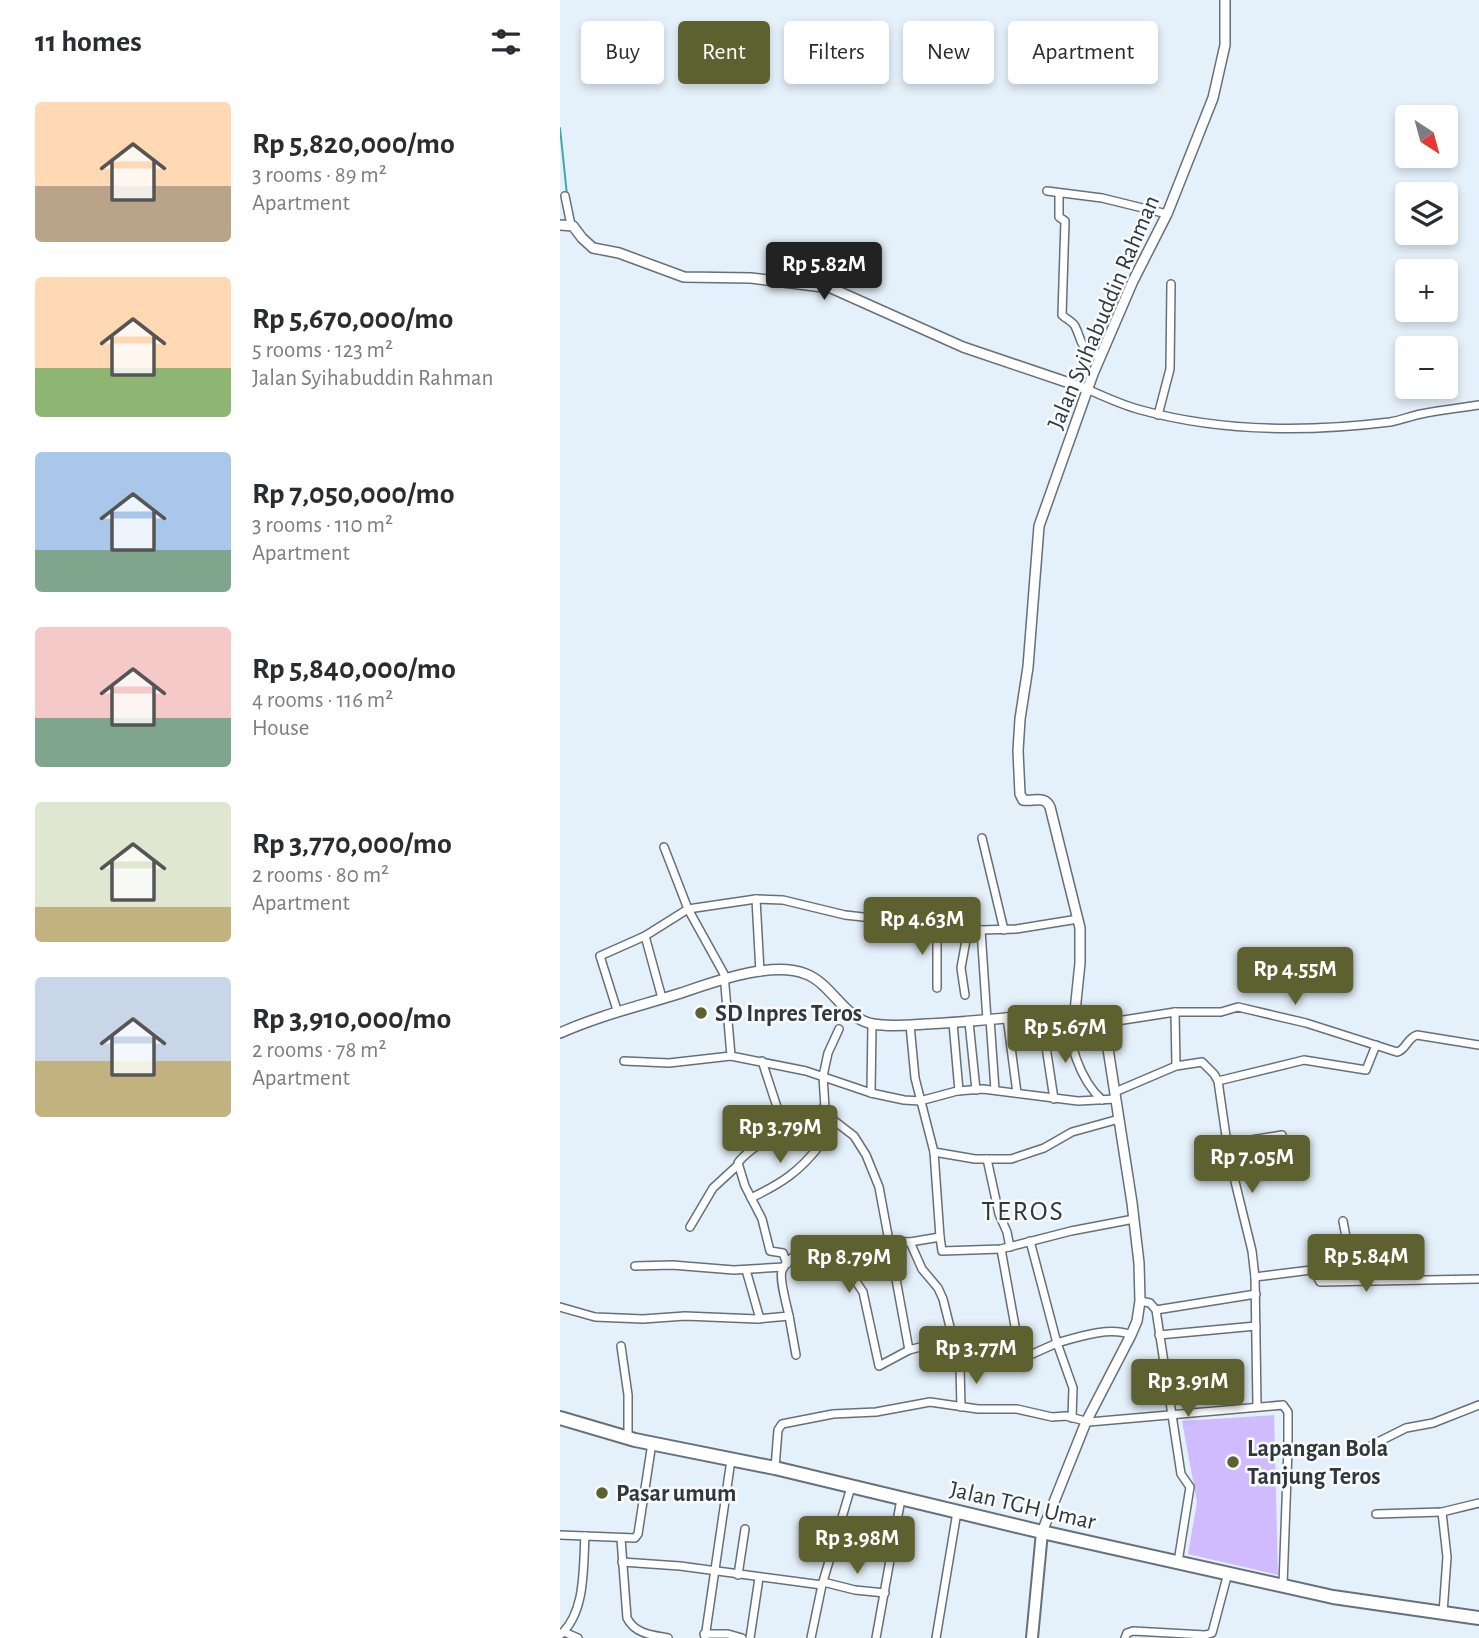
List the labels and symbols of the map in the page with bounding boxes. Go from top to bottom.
north arrow [1395,105,1458,168]
street label: Jalan Syihabuddin Rahman [1044,192,1164,433]
pin: Rp 5.82M [752,243,896,302]
pin: Rp 4.63M [850,898,994,957]
pin: Rp 4.55M [1223,948,1367,1007]
place label: SD Inpres Teros [715,1002,862,1026]
marker: SD Inpres Teros [693,1005,709,1021]
pin: Rp 5.67M [993,1006,1137,1065]
pin: Rp 3.79M [708,1106,852,1165]
pin: Rp 7.05M [1180,1136,1324,1195]
district label: TEROS [981,1198,1065,1226]
pin: Rp 5.84M [1294,1234,1438,1294]
pin: Rp 8.79M [777,1236,921,1295]
pin: Rp 3.77M [904,1326,1048,1386]
pin: Rp 3.91M [1116,1360,1260,1419]
place label: Lapangan Bola Tanjung Teros [1247,1437,1388,1489]
marker: Lapangan Bola Tanjung Teros [1225,1454,1241,1470]
street label: Jalan TGH Umar [947,1478,1098,1534]
place label: Pasar umum [616,1482,736,1506]
marker: Pasar umum [594,1485,610,1501]
pin: Rp 3.98M [785,1516,929,1576]

